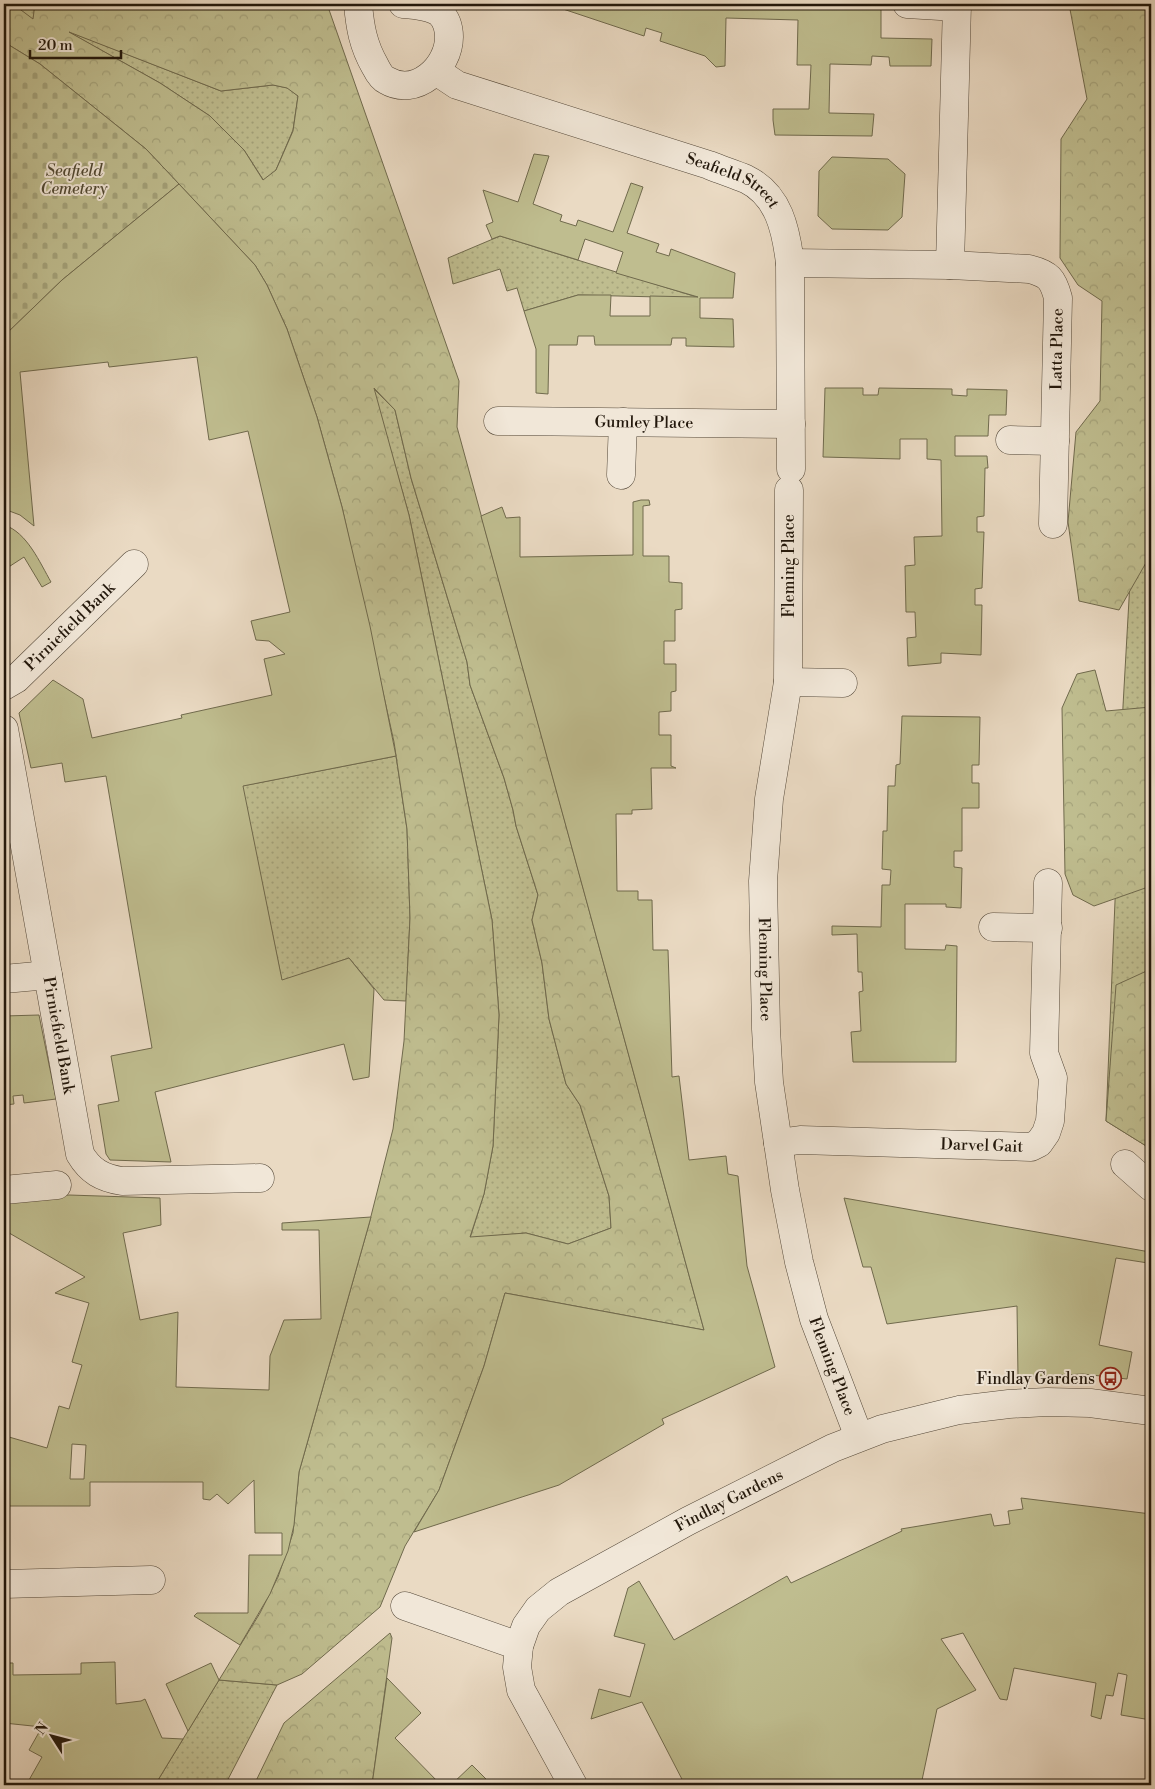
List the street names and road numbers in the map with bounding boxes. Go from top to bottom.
street label: Seafield Street [683,148,784,212]
street label: Latta Place [1046,308,1068,390]
street label: Gumley Place [594,412,693,433]
street label: Fleming Place [779,514,799,618]
street label: Pirniefield Bank [20,577,120,675]
street label: Fleming Place [754,917,776,1021]
street label: Pirniefield Bank [38,975,79,1097]
street label: Darvel Gait [940,1134,1024,1157]
street label: Fleming Place [804,1314,860,1418]
street label: Findlay Gardens [672,1465,786,1536]

